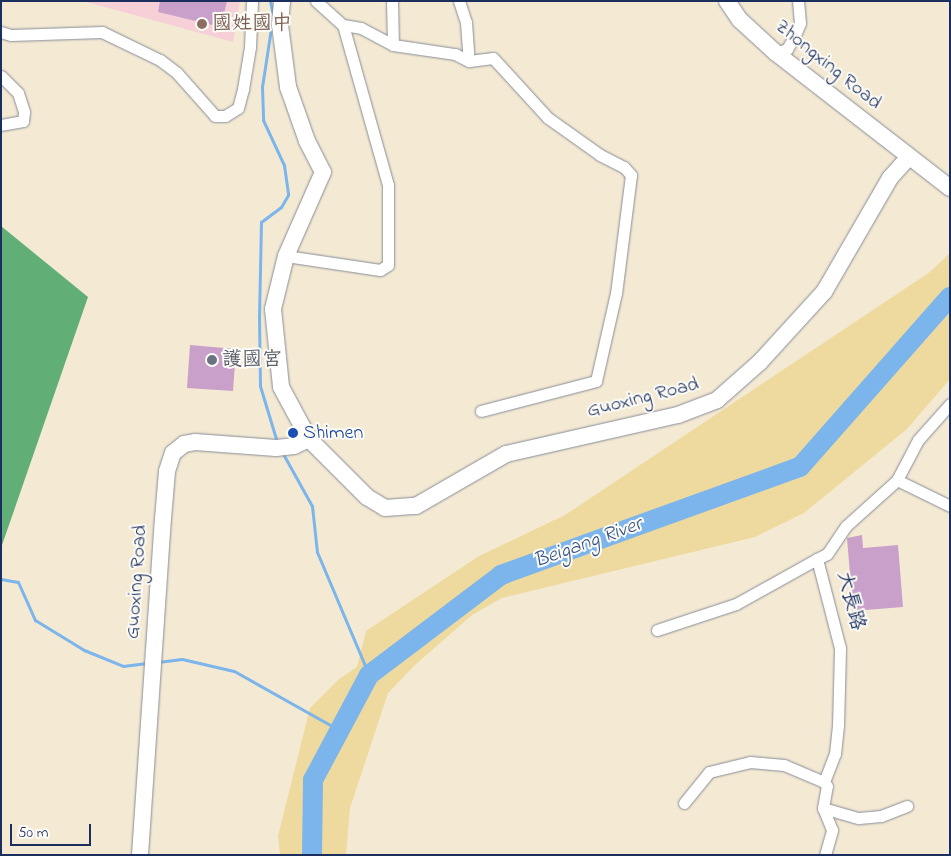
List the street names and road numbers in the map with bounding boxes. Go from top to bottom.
street label: Zhongxing Road [770,15,886,115]
street label: Guoxing Road [585,373,701,423]
street label: Guoxing Road [121,524,153,640]
street label: 大長路 [831,569,869,633]

